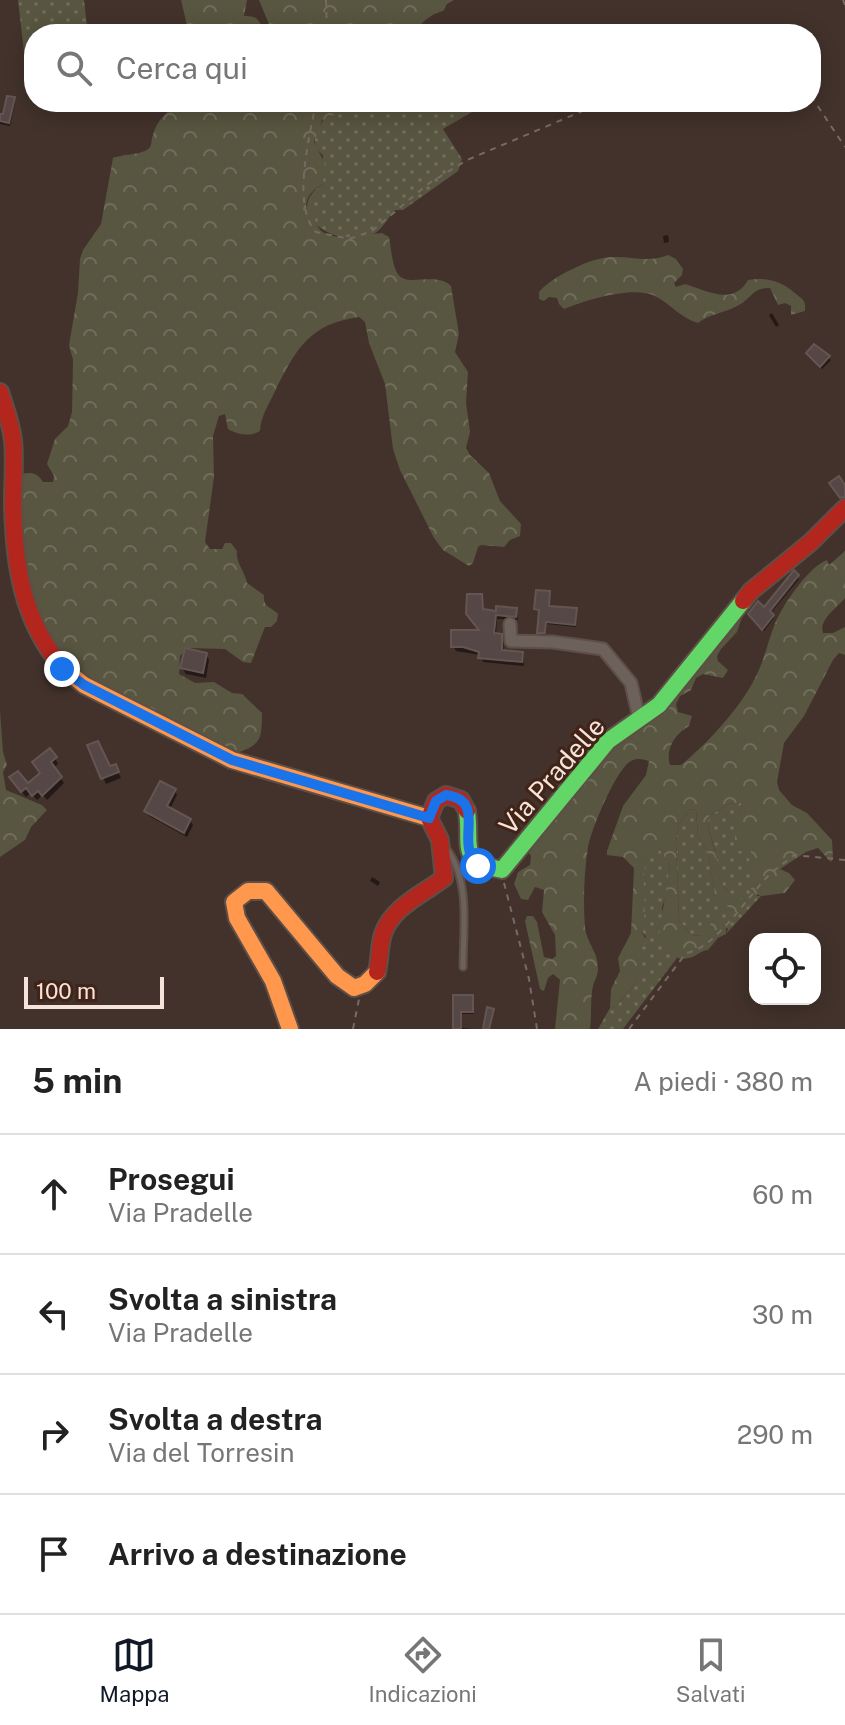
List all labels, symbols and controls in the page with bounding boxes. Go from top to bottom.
search box [24,24,821,112]
icon: search [52,46,96,90]
text: Cerca qui [116,50,248,86]
route end [44,651,80,687]
street label: Via Pradelle [492,711,611,841]
route start [460,848,496,884]
map controls [749,933,821,1005]
button: locate [749,933,821,1005]
scale bar [24,973,164,1009]
text: 100 m [36,978,96,1004]
text: 5 min [32,1061,122,1101]
text: A piedi · 380 m [633,1066,813,1097]
text: Prosegui [108,1161,235,1197]
icon: ahead [32,1172,76,1216]
text: 60 m [752,1179,813,1210]
text: Via Pradelle [108,1197,253,1228]
text: Svolta a sinistra [108,1281,337,1317]
icon: left [32,1292,76,1336]
text: 30 m [752,1299,813,1330]
text: Via Pradelle [108,1317,253,1348]
text: Svolta a destra [108,1401,323,1437]
icon: right [32,1412,76,1456]
text: 290 m [737,1419,813,1450]
text: Via del Torresin [108,1437,295,1468]
icon: arrive [32,1532,76,1576]
text: Arrivo a destinazione [108,1536,407,1572]
tab: Mappa [100,1633,169,1707]
tab: Indicazioni [369,1633,477,1707]
tab: Salvati [676,1633,745,1707]

